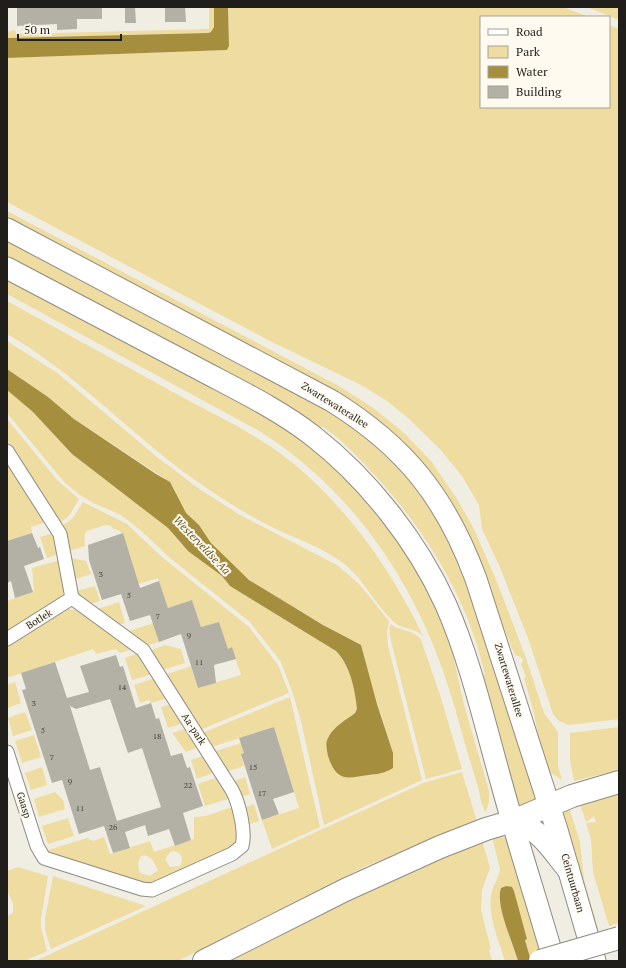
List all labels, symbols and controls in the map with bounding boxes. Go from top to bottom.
scale bar [18,16,121,42]
legend [480,16,610,108]
text: 50 m [24,22,51,37]
text: Road [516,24,543,39]
text: Park [516,44,541,59]
text: Water [516,64,548,79]
text: Building [516,84,562,99]
street label: Zwartewaterallee [299,379,371,431]
water label: Westerveldse Aa [171,513,234,577]
house number: 3 [99,569,103,579]
house number: 5 [127,590,131,600]
street label: Botlek [23,605,55,632]
house number: 7 [156,611,160,621]
house number: 9 [187,630,191,640]
street label: Zwartewaterallee [492,641,526,719]
house number: 11 [195,657,203,667]
house number: 14 [118,682,127,692]
house number: 3 [32,698,36,708]
street label: Aa-park [179,710,210,748]
house number: 5 [41,725,45,735]
house number: 18 [153,731,161,741]
house number: 7 [50,752,54,762]
house number: 15 [249,762,257,772]
house number: 9 [68,776,72,786]
house number: 22 [184,780,192,790]
house number: 17 [258,788,266,798]
street label: Gaasp [14,790,34,820]
house number: 11 [76,803,84,813]
house number: 26 [109,822,118,832]
street label: Ceintuurbaan [558,852,588,914]

